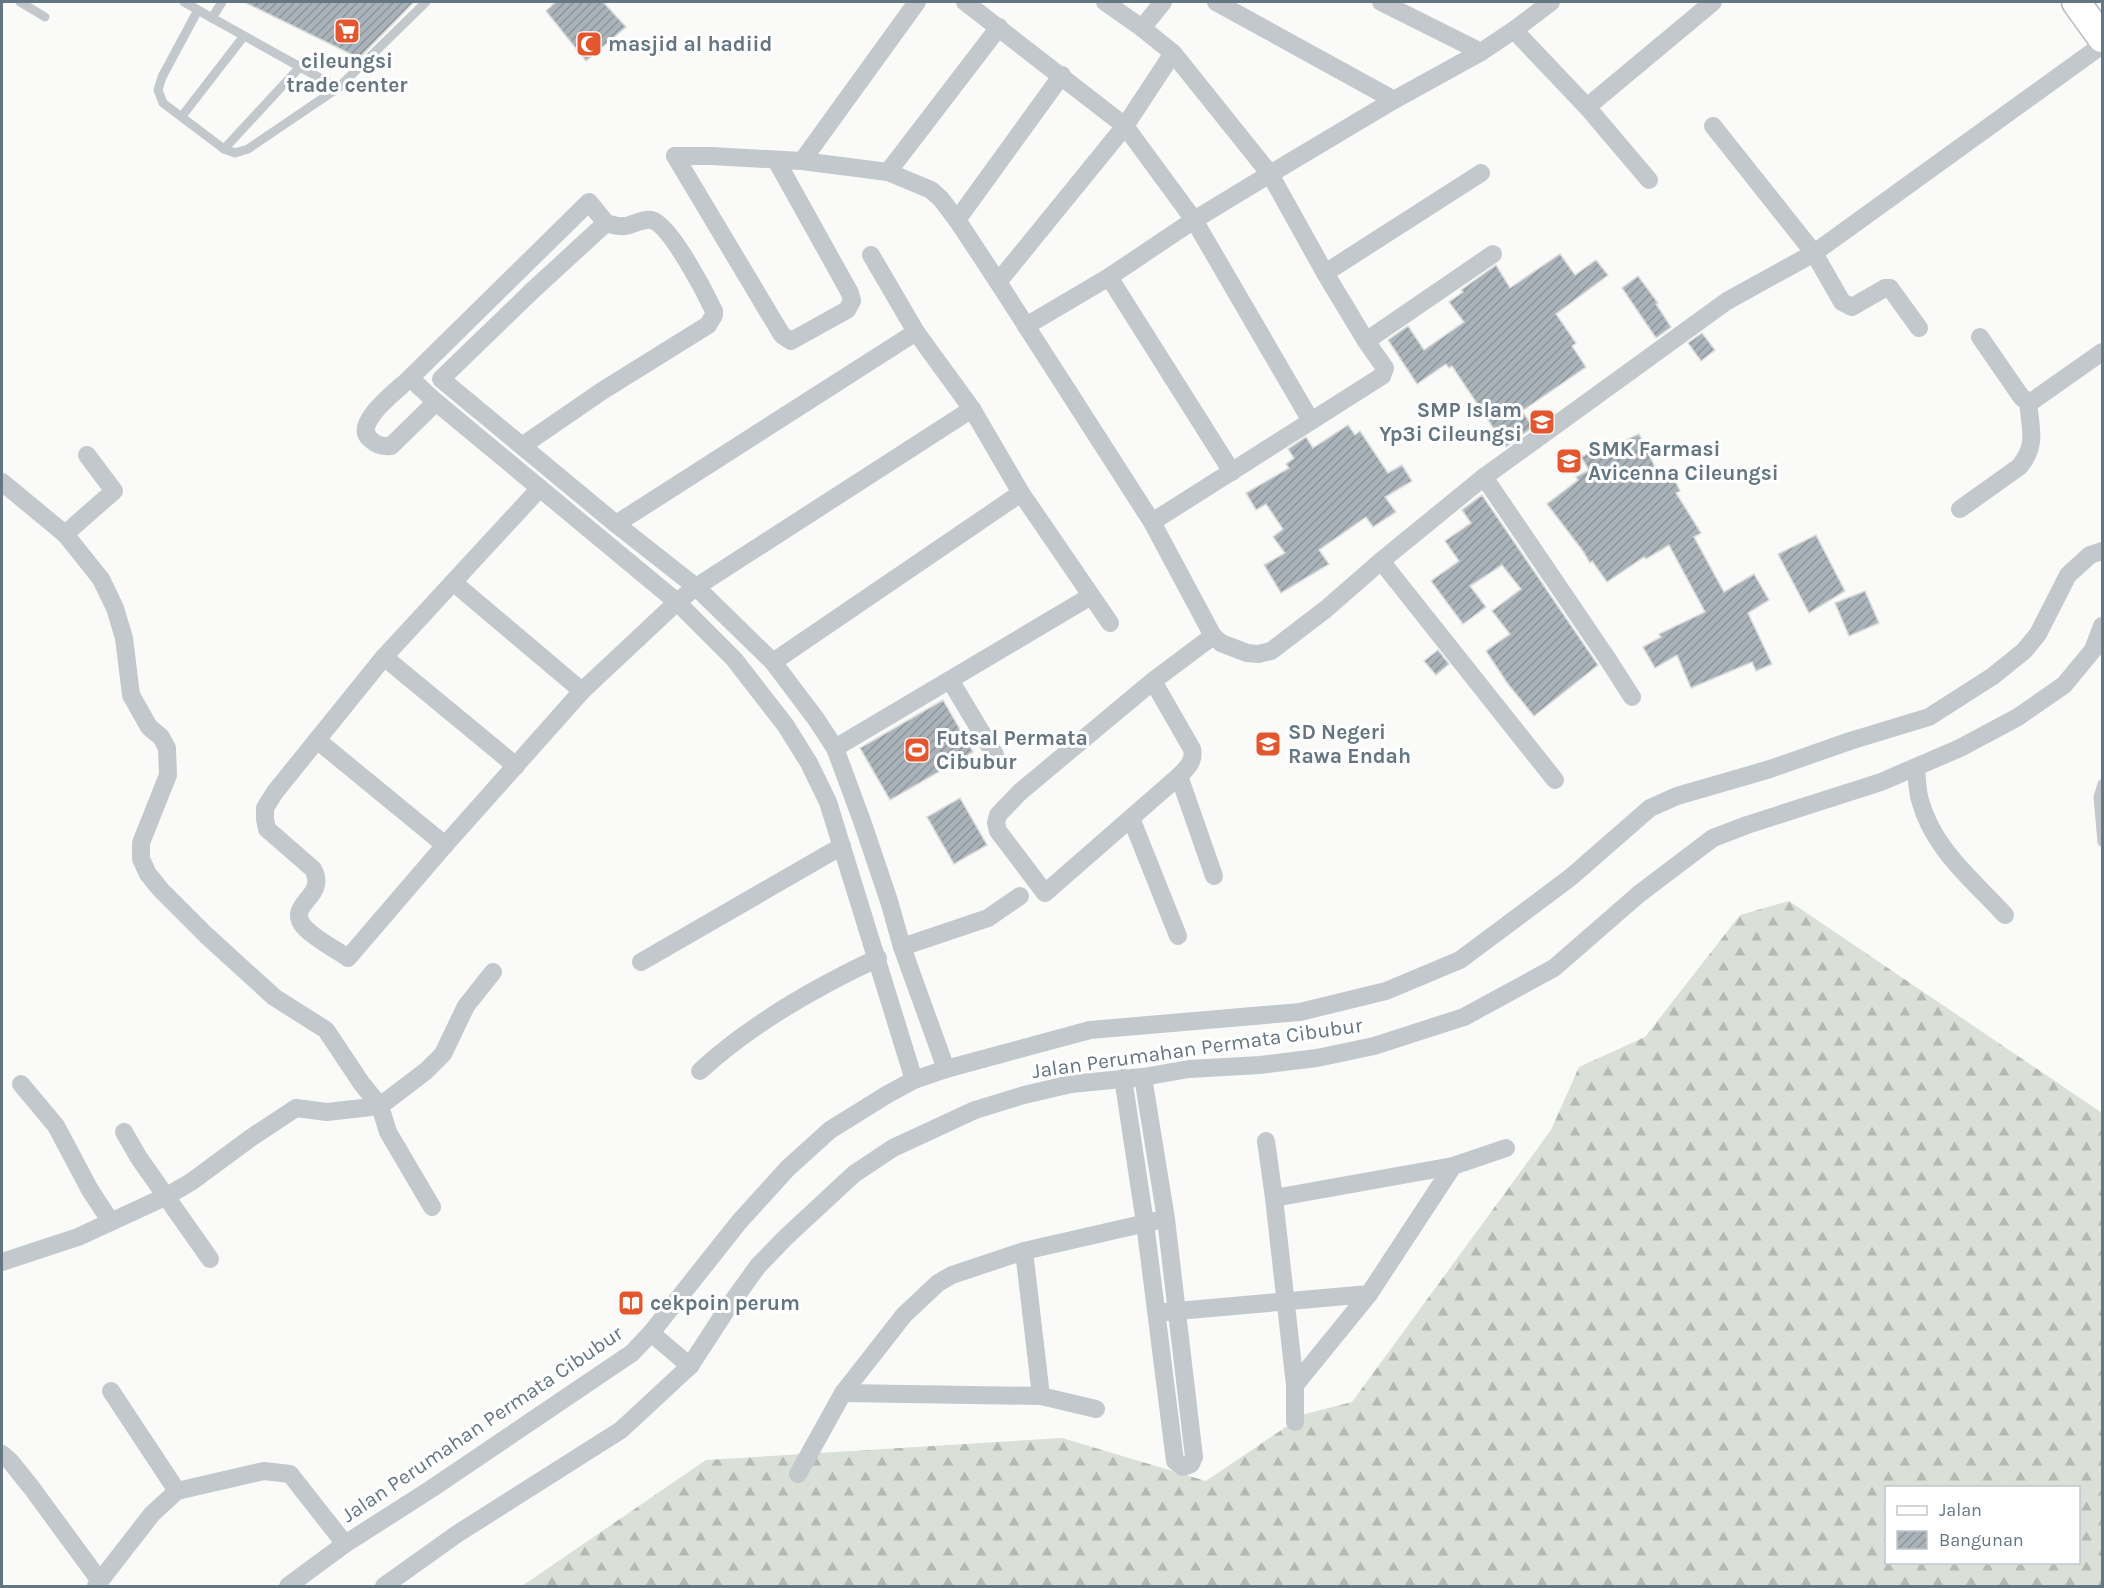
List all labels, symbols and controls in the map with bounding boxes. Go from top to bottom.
supermarket icon: cileungsi trade center [332,16,362,46]
mosque icon: masjid al hadiid [574,29,604,59]
place label: masjid al hadiid [608,32,772,56]
place label: cileungsi trade center [286,49,408,97]
place label: SMP Islam Yp3i Cileungsi [1379,398,1522,446]
school or university icon: SMP Islam Yp3i Cileungsi [1527,407,1557,437]
place label: SMK Farmasi Avicenna Cileungsi [1588,437,1779,485]
school or university icon: SMK Farmasi Avicenna Cileungsi [1554,446,1584,476]
place label: SD Negeri Rawa Endah [1288,720,1411,768]
place label: Futsal Permata Cibubur [936,726,1088,774]
school or university icon: SD Negeri Rawa Endah [1253,729,1283,759]
sports icon: Futsal Permata Cibubur [902,735,932,765]
street label: Jalan Perumahan Permata Cibubur [1030,1013,1364,1083]
library icon: cekpoin perum [616,1288,646,1318]
place label: cekpoin perum [650,1291,800,1315]
street label: Jalan Perumahan Permata Cibubur [337,1321,627,1527]
legend [1885,1486,2080,1564]
text: Jalan [1939,1499,1982,1521]
text: Bangunan [1939,1529,2024,1551]

